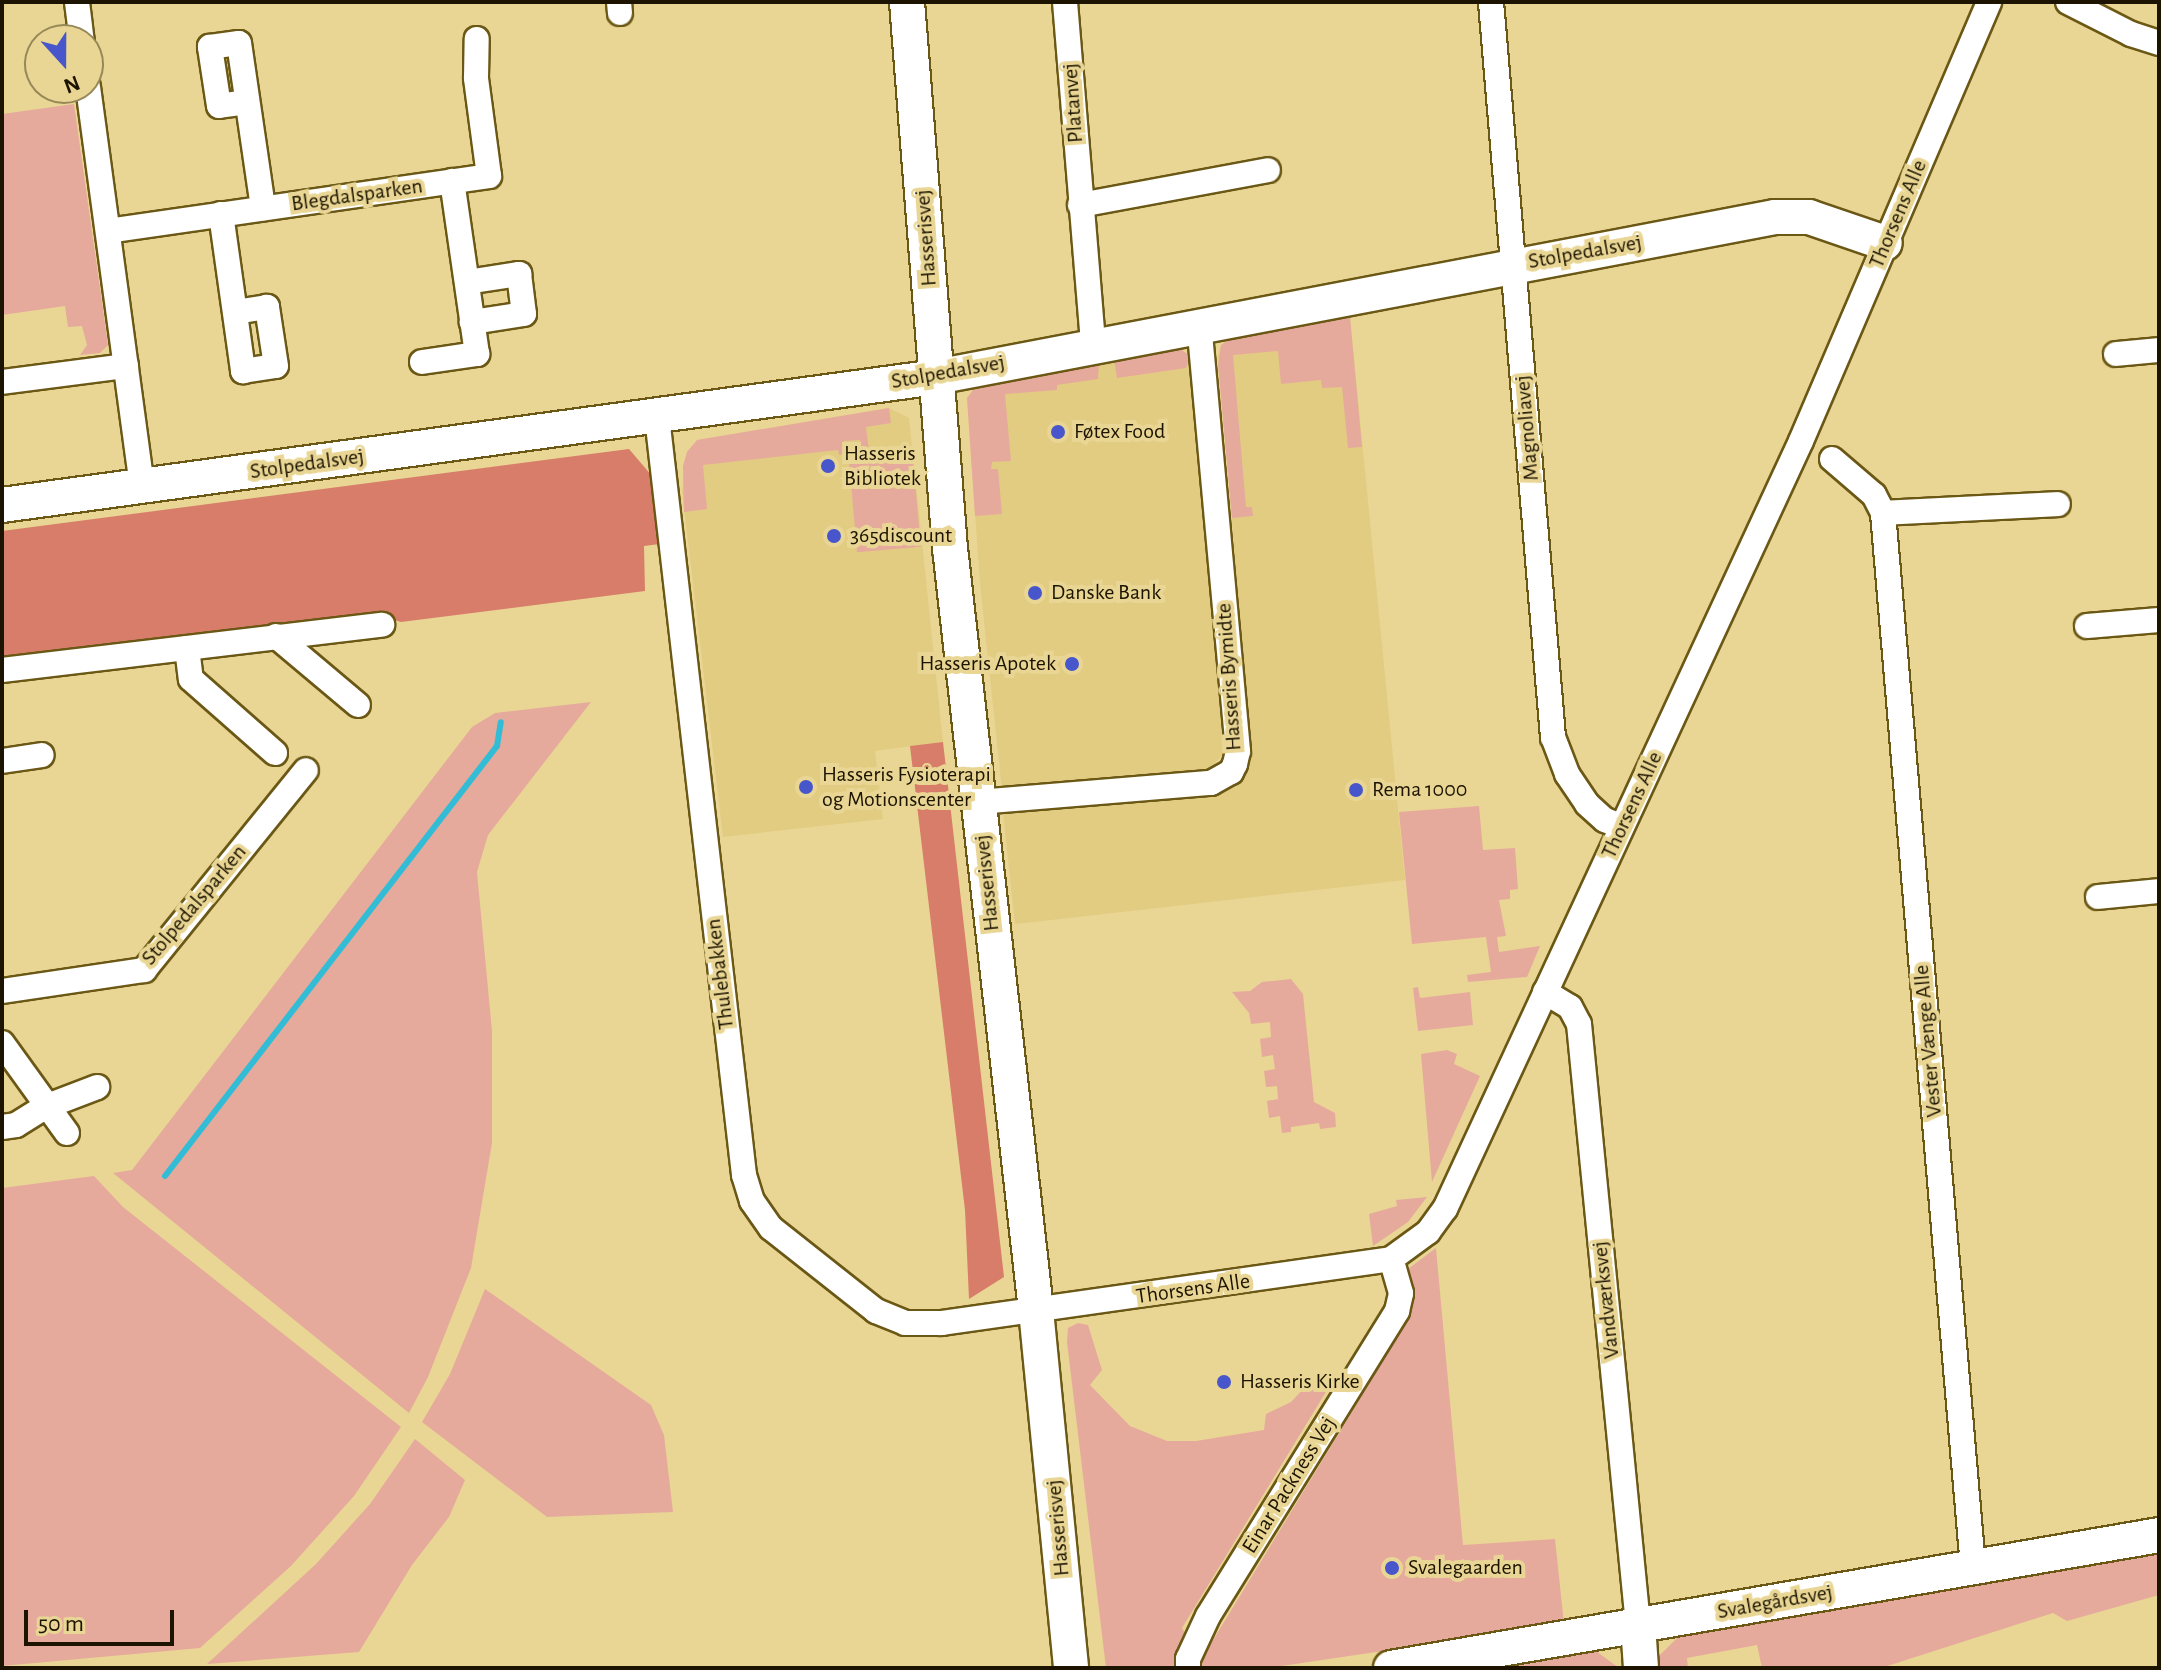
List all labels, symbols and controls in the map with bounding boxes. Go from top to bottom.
north arrow [24,24,104,104]
street label: Platanvej [1057,62,1089,144]
text: N [61,72,83,98]
street label: Thorsens Alle [1863,156,1933,272]
street label: Blegdalsparken [290,173,424,217]
street label: Hasserisvej [909,189,943,287]
street label: Stolpedalsvej [1526,229,1644,275]
street label: Stolpedalsvej [889,349,1007,395]
street label: Magnoliavej [1509,374,1545,482]
place label: Føtex Food [1074,419,1165,445]
marker: Føtex Food [1049,423,1067,441]
place label: Hasseris Bibliotek [844,440,921,492]
street label: Stolpedalsvej [248,443,366,485]
marker: Hasseris Bibliotek [819,457,837,475]
place label: 365discount [850,523,952,549]
marker: 365discount [825,527,843,545]
place label: Danske Bank [1051,580,1161,606]
marker: Danske Bank [1026,584,1044,602]
street label: Hasseris Bymidte [1211,602,1247,752]
place label: Hasseris Apotek [919,651,1056,677]
marker: Hasseris Apotek [1063,655,1081,673]
street label: Thorsens Alle [1596,747,1668,863]
place label: Hasseris Fysioterapi og Motionscenter [822,761,991,812]
place label: Rema 1000 [1372,777,1467,803]
marker: Hasseris Fysioterapi og Motionscenter [797,778,815,796]
marker: Rema 1000 [1347,781,1365,799]
street label: Hasserisvej [969,834,1005,932]
street label: Stolpedalsparken [136,839,252,971]
street label: Thulebakken [700,917,740,1031]
street label: Vester Vænge Alle [1908,964,1948,1118]
street label: Vandværksvej [1587,1240,1625,1360]
street label: Thorsens Alle [1134,1268,1252,1310]
place label: Hasseris Kirke [1240,1369,1360,1395]
marker: Hasseris Kirke [1215,1373,1233,1391]
street label: Einar Packness Vej [1236,1412,1342,1558]
street label: Hasserisvej [1041,1479,1075,1577]
place label: Svalegaarden [1408,1555,1523,1581]
marker: Svalegaarden [1383,1559,1401,1577]
street label: Svalegårdsvej [1715,1579,1835,1625]
scale bar [28,1594,178,1644]
text: 50 m [38,1612,84,1636]

